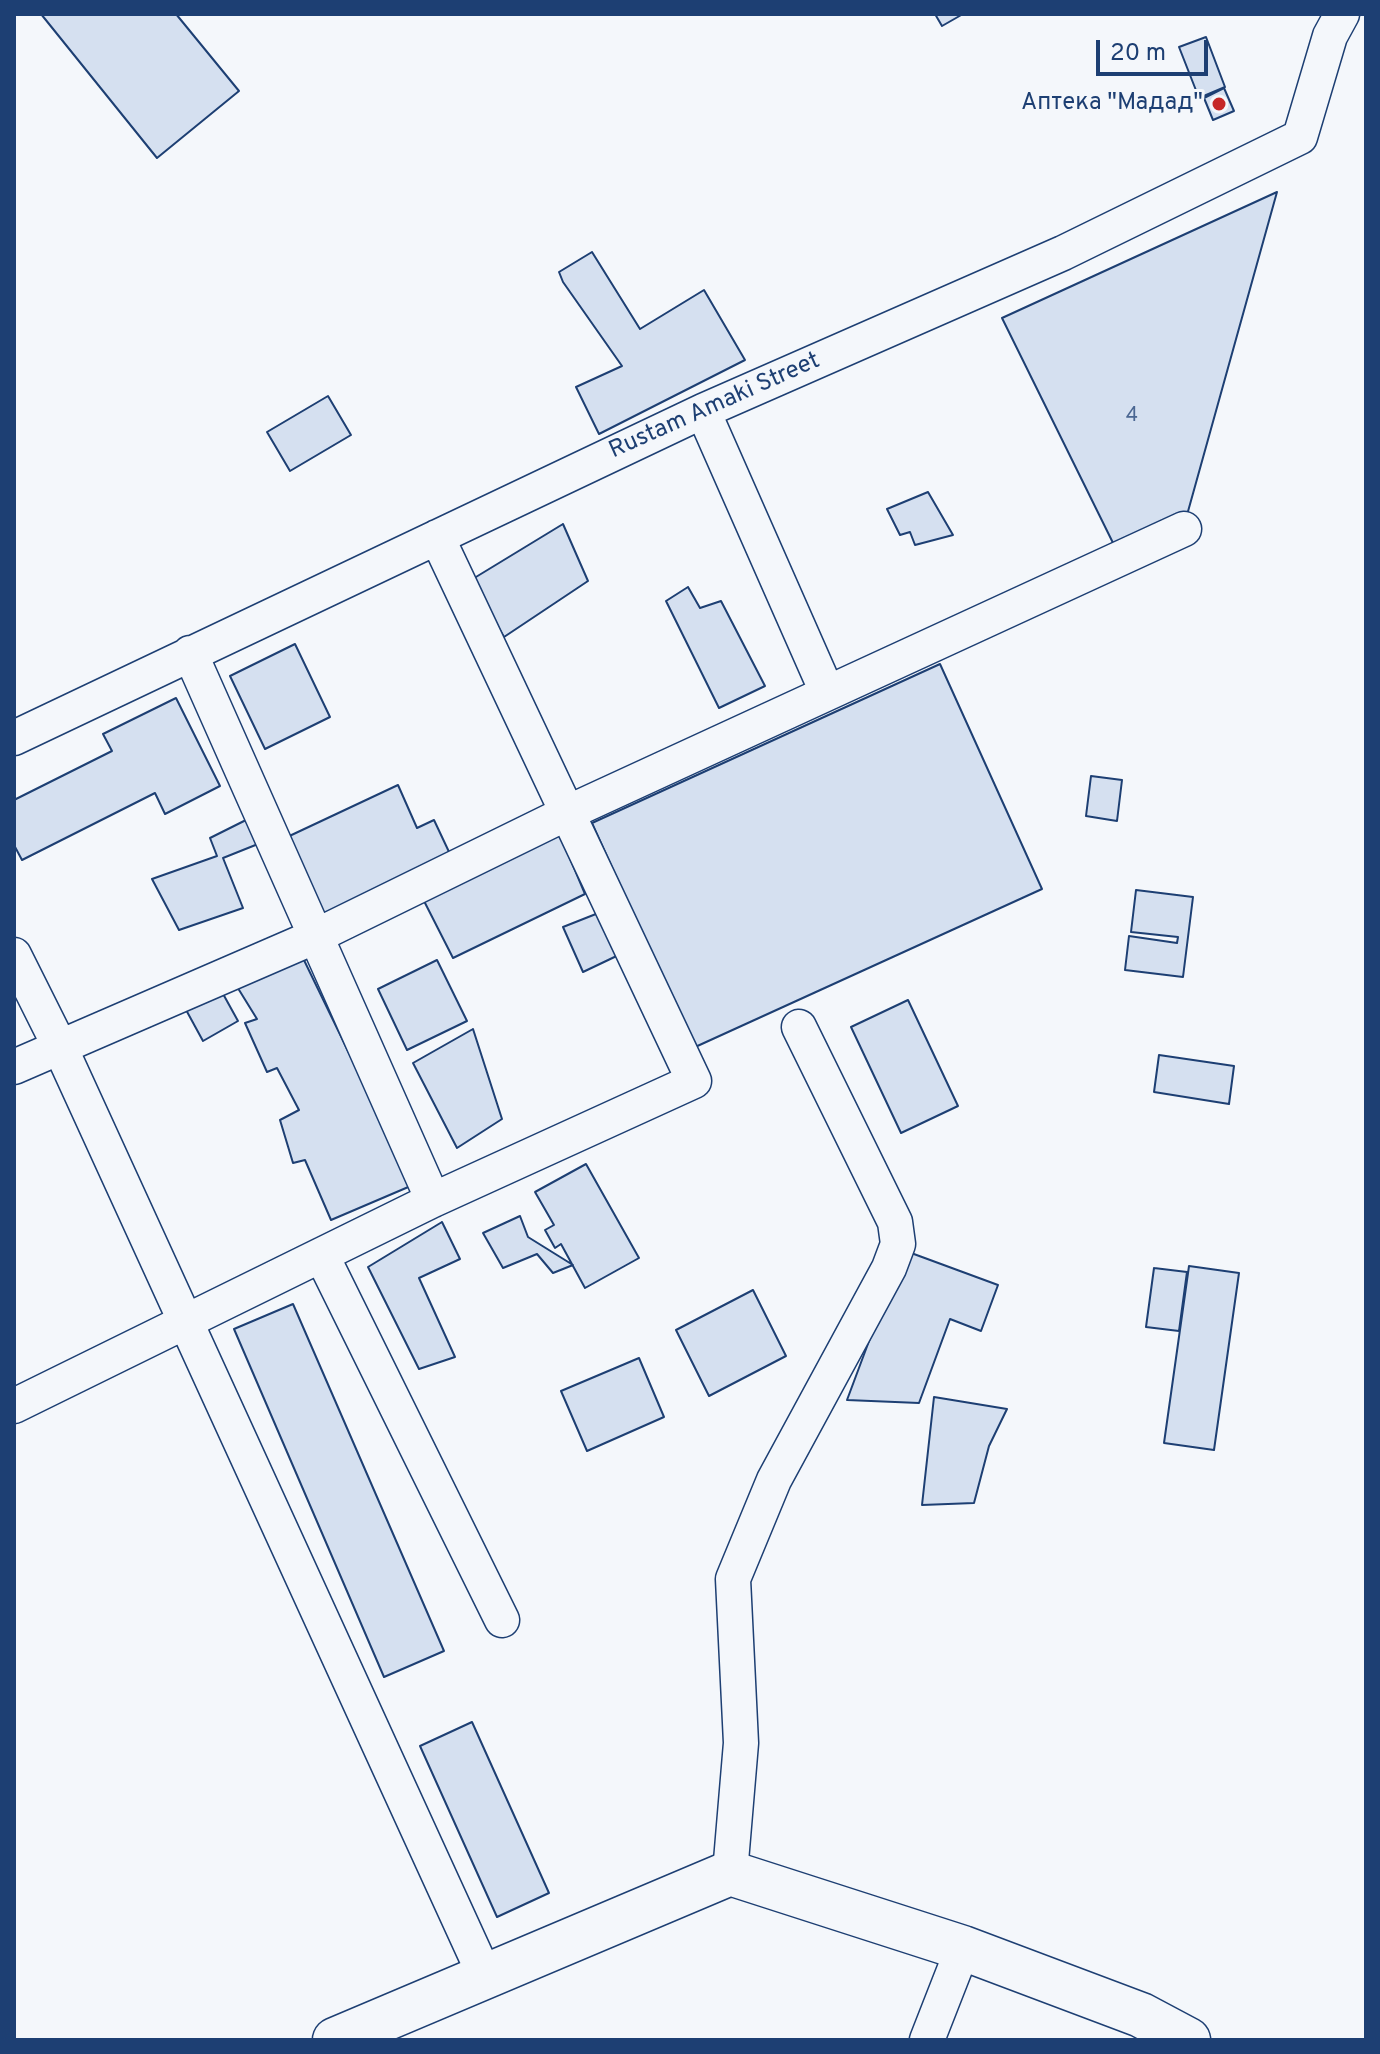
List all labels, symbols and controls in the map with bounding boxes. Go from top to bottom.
scale bar [1100,24,1212,74]
text: 20 m [1110,39,1166,69]
place label: Аптека "Мадад" [1021,90,1203,118]
marker: Аптека "Мадад" [1210,95,1228,113]
street label: Rustam Amaki Street [605,348,825,466]
house number: 4 [1126,405,1138,429]

